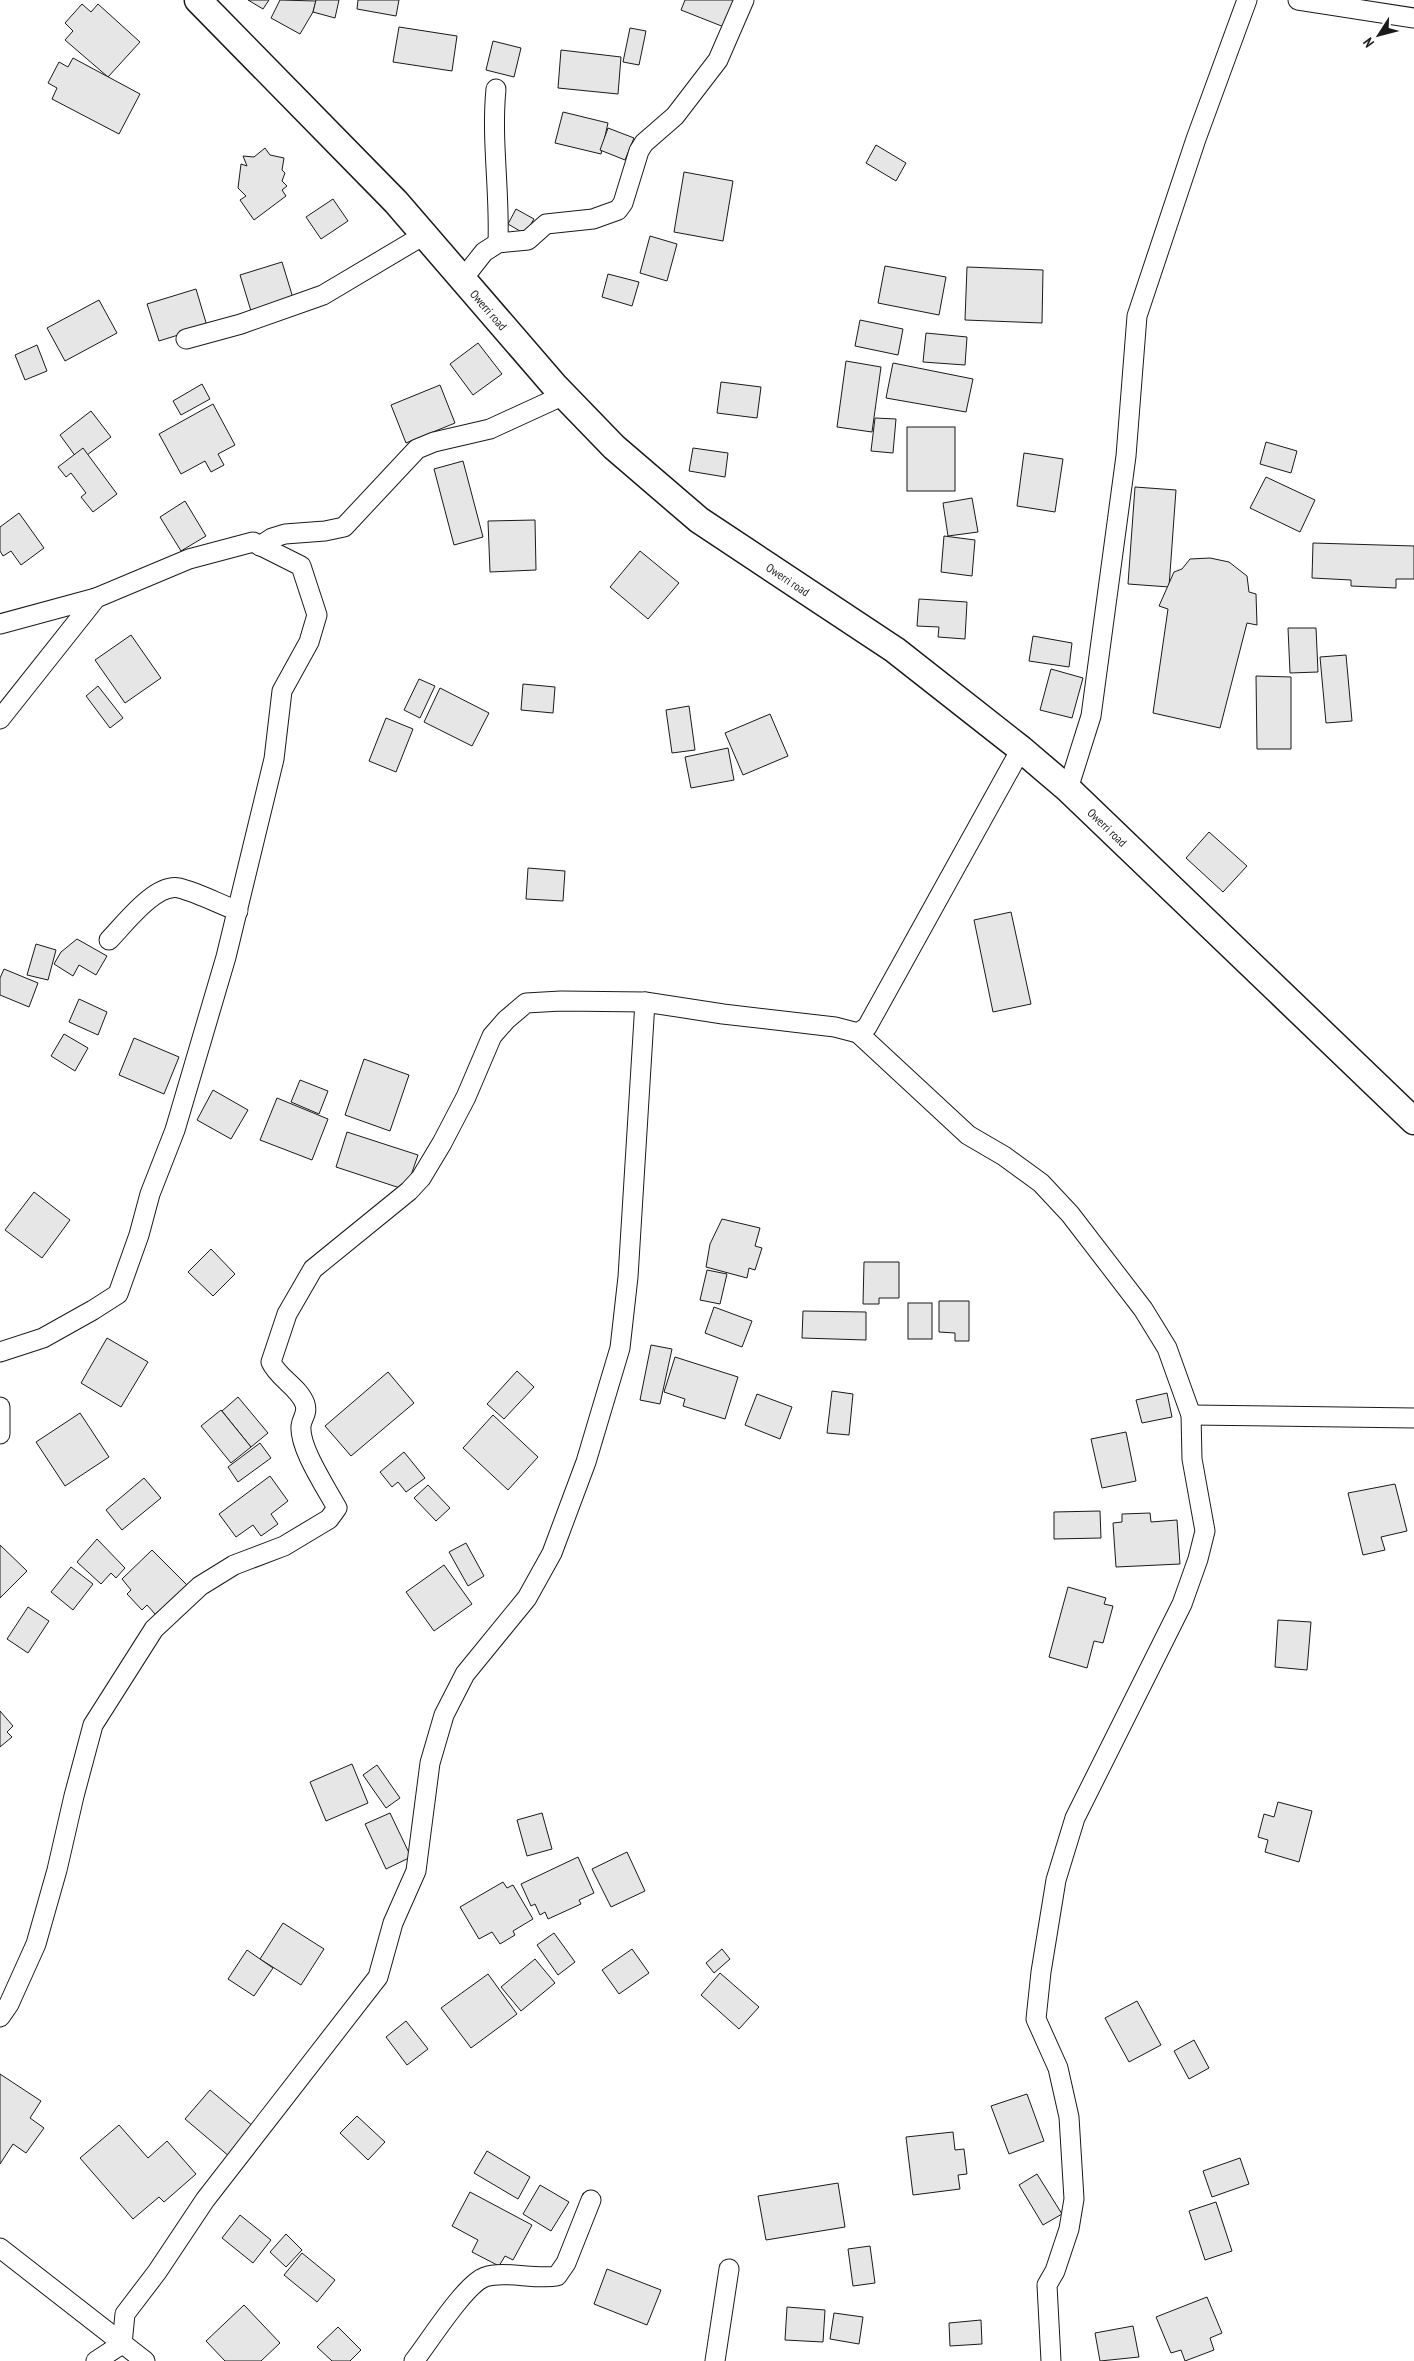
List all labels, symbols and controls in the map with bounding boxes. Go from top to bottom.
north arrow [1354,10,1404,60]
text: N [1359,34,1378,51]
street label: Owerri road [467,286,511,333]
street label: Owerri road [764,559,813,599]
street label: Owerri road [1085,805,1130,849]

